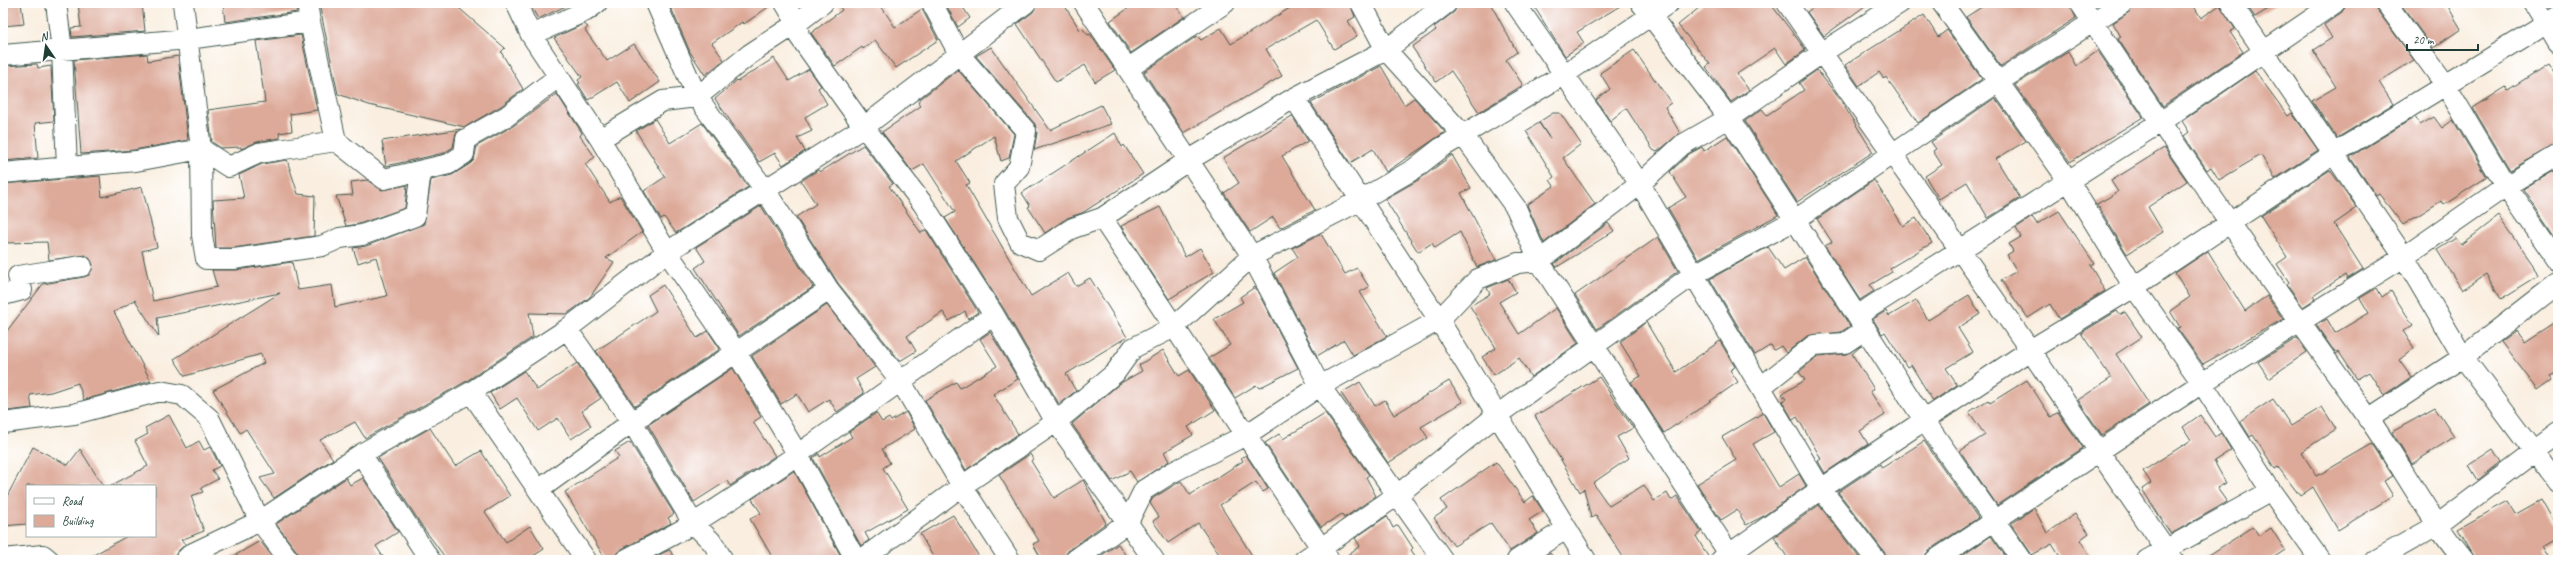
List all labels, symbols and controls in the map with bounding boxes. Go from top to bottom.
north arrow [26,26,66,66]
scale bar [2407,26,2478,52]
text: N [39,28,51,44]
text: 20 m [2413,32,2435,48]
legend [26,485,156,537]
text: Road [62,493,84,509]
text: Building [62,513,94,529]

